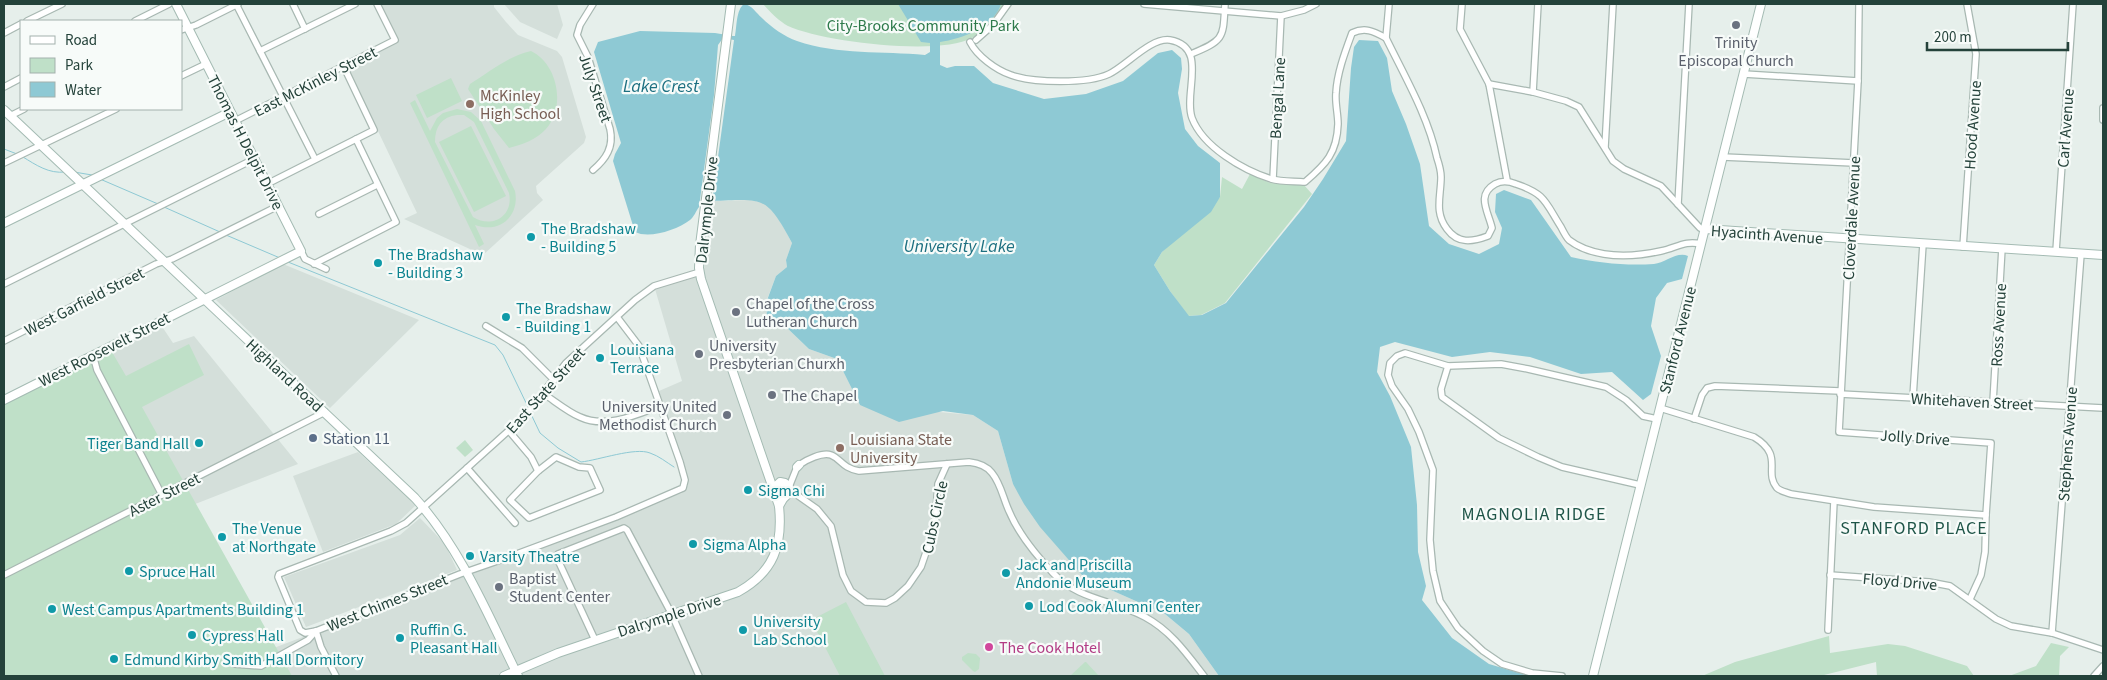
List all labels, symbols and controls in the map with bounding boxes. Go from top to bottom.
park label: City-Brooks Community Park [827,15,1019,37]
marker: Trinity Episcopal Church [1730,19,1742,31]
legend [20,20,182,110]
scale bar [1927,20,2068,52]
text: 200 m [1934,27,1972,48]
text: Road [65,30,97,51]
place label: Trinity Episcopal Church [1678,32,1794,72]
street label: East McKinley Street [250,41,381,122]
street label: July Street [573,51,617,126]
text: Park [65,55,94,76]
street label: Bengal Lane [1265,57,1291,139]
street label: Thomas H Delpit Drive [202,71,289,214]
water label: Lake Crest [623,74,700,99]
text: Water [65,80,102,101]
street label: Hood Avenue [1959,80,1987,170]
place label: McKinley High School [480,85,560,125]
street label: Carl Avenue [2052,88,2080,168]
marker: McKinley High School [464,98,476,110]
street label: Dalrymple Drive [690,155,724,265]
street label: Cloverdale Avenue [1838,155,1866,281]
place label: The Bradshaw - Building 5 [541,218,636,258]
street label: Hyacinth Avenue [1710,220,1824,250]
marker: The Bradshaw - Building 5 [525,231,537,243]
water label: University Lake [903,234,1015,259]
place label: The Bradshaw - Building 3 [388,244,483,284]
marker: The Bradshaw - Building 3 [372,257,384,269]
street label: West Garfield Street [21,262,149,342]
street label: Ross Avenue [1986,283,2012,367]
street label: Stanford Avenue [1654,284,1702,396]
place label: Chapel of the Cross Lutheran Church [746,293,875,333]
place label: The Bradshaw - Building 1 [516,298,611,338]
marker: Chapel of the Cross Lutheran Church [730,306,742,318]
street label: West Roosevelt Street [35,307,174,393]
marker: The Bradshaw - Building 1 [500,311,512,323]
street label: Highland Road [241,334,328,417]
place label: University Presbyterian Churxh [709,335,845,375]
place label: Louisiana Terrace [610,339,674,379]
street label: East State Street [501,342,591,439]
marker: University Presbyterian Churxh [693,348,705,360]
marker: Louisiana Terrace [594,352,606,364]
place label: The Chapel [782,385,857,407]
street label: Stephens Avenue [2053,386,2083,502]
street label: Whitehaven Street [1910,388,2034,416]
marker: The Chapel [766,389,778,401]
place label: University United Methodist Church [599,396,717,436]
marker: University United Methodist Church [721,409,733,421]
street label: Jolly Drive [1879,425,1951,451]
place label: Station 11 [323,428,390,450]
place label: Louisiana State University [850,429,952,469]
marker: Station 11 [307,432,319,444]
place label: Tiger Band Hall [87,433,189,455]
marker: Tiger Band Hall [193,437,205,449]
marker: Louisiana State University [834,442,846,454]
street label: Aster Street [125,467,204,522]
street label: Cubs Circle [917,479,953,556]
place label: Sigma Chi [758,480,825,502]
marker: Sigma Chi [742,484,754,496]
district label: MAGNOLIA RIDGE [1462,502,1606,527]
district label: STANFORD PLACE [1840,516,1988,541]
place label: The Venue at Northgate [232,518,316,558]
marker: The Venue at Northgate [216,531,228,543]
place label: Sigma Alpha [703,534,787,556]
marker: Sigma Alpha [687,538,699,550]
place label: Varsity Theatre [480,546,580,568]
marker: Varsity Theatre [464,550,476,562]
place label: Jack and Priscilla Andonie Museum [1016,554,1132,594]
place label: Spruce Hall [139,561,215,583]
marker: Spruce Hall [123,565,135,577]
marker: Jack and Priscilla Andonie Museum [1000,567,1012,579]
street label: West Chimes Street [324,568,452,637]
place label: Baptist Student Center [509,568,610,608]
street label: Floyd Drive [1862,568,1938,596]
marker: Baptist Student Center [493,581,505,593]
street label: Dalrymple Drive [615,589,724,643]
place label: Lod Cook Alumni Center [1039,596,1201,618]
place label: West Campus Apartments Building 1 [62,599,304,621]
marker: Lod Cook Alumni Center [1023,600,1035,612]
marker: West Campus Apartments Building 1 [46,603,58,615]
place label: University Lab School [753,611,827,651]
place label: Ruffin G. Pleasant Hall [410,619,498,659]
marker: University Lab School [737,624,749,636]
place label: Cypress Hall [202,625,284,647]
marker: Cypress Hall [186,629,198,641]
marker: Ruffin G. Pleasant Hall [394,632,406,644]
place label: The Cook Hotel [999,637,1101,659]
marker: The Cook Hotel [983,641,995,653]
place label: Edmund Kirby Smith Hall Dormitory [124,649,364,671]
marker: Edmund Kirby Smith Hall Dormitory [108,653,120,665]

